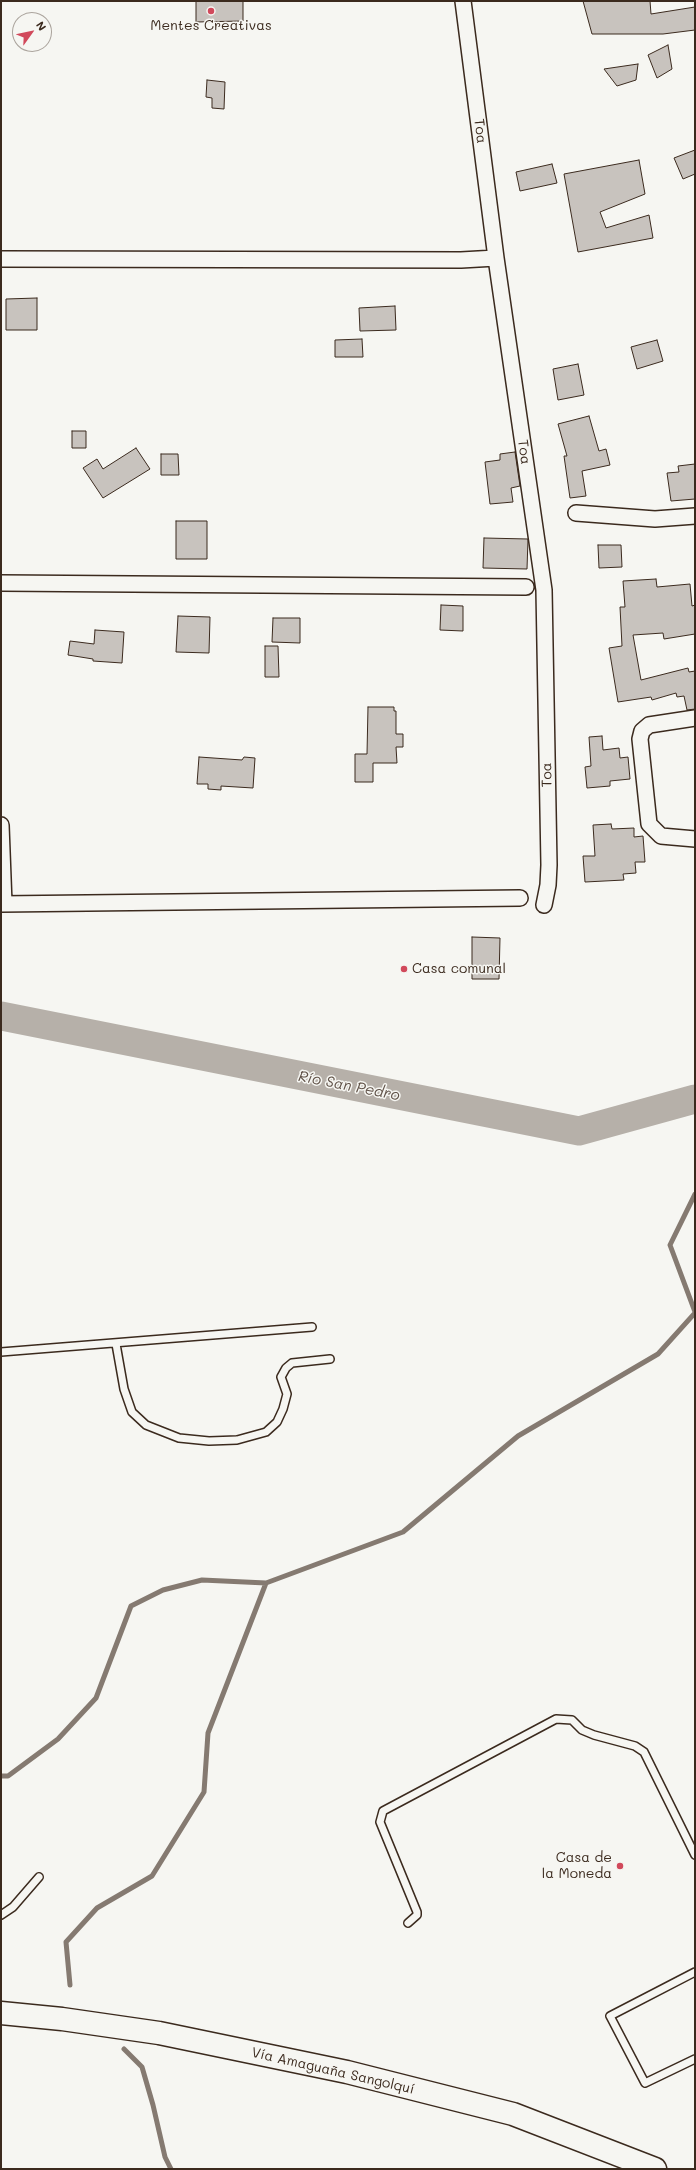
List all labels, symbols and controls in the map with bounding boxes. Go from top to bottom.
marker: Mentes Creativas [206,6,216,16]
north arrow [12,12,52,52]
text: N [33,18,50,33]
place label: Mentes Creativas [150,18,272,34]
street label: Toa [470,118,490,144]
street label: Toa [514,439,534,465]
street label: Toa [538,762,556,788]
place label: Casa comunal [412,961,506,977]
marker: Casa comunal [399,964,409,974]
water label: Río San Pedro [297,1067,401,1105]
place label: Casa de la Moneda [542,1850,612,1882]
marker: Casa de la Moneda [615,1861,625,1871]
street label: Vía Amaguaña Sangolquí [250,2044,416,2098]

